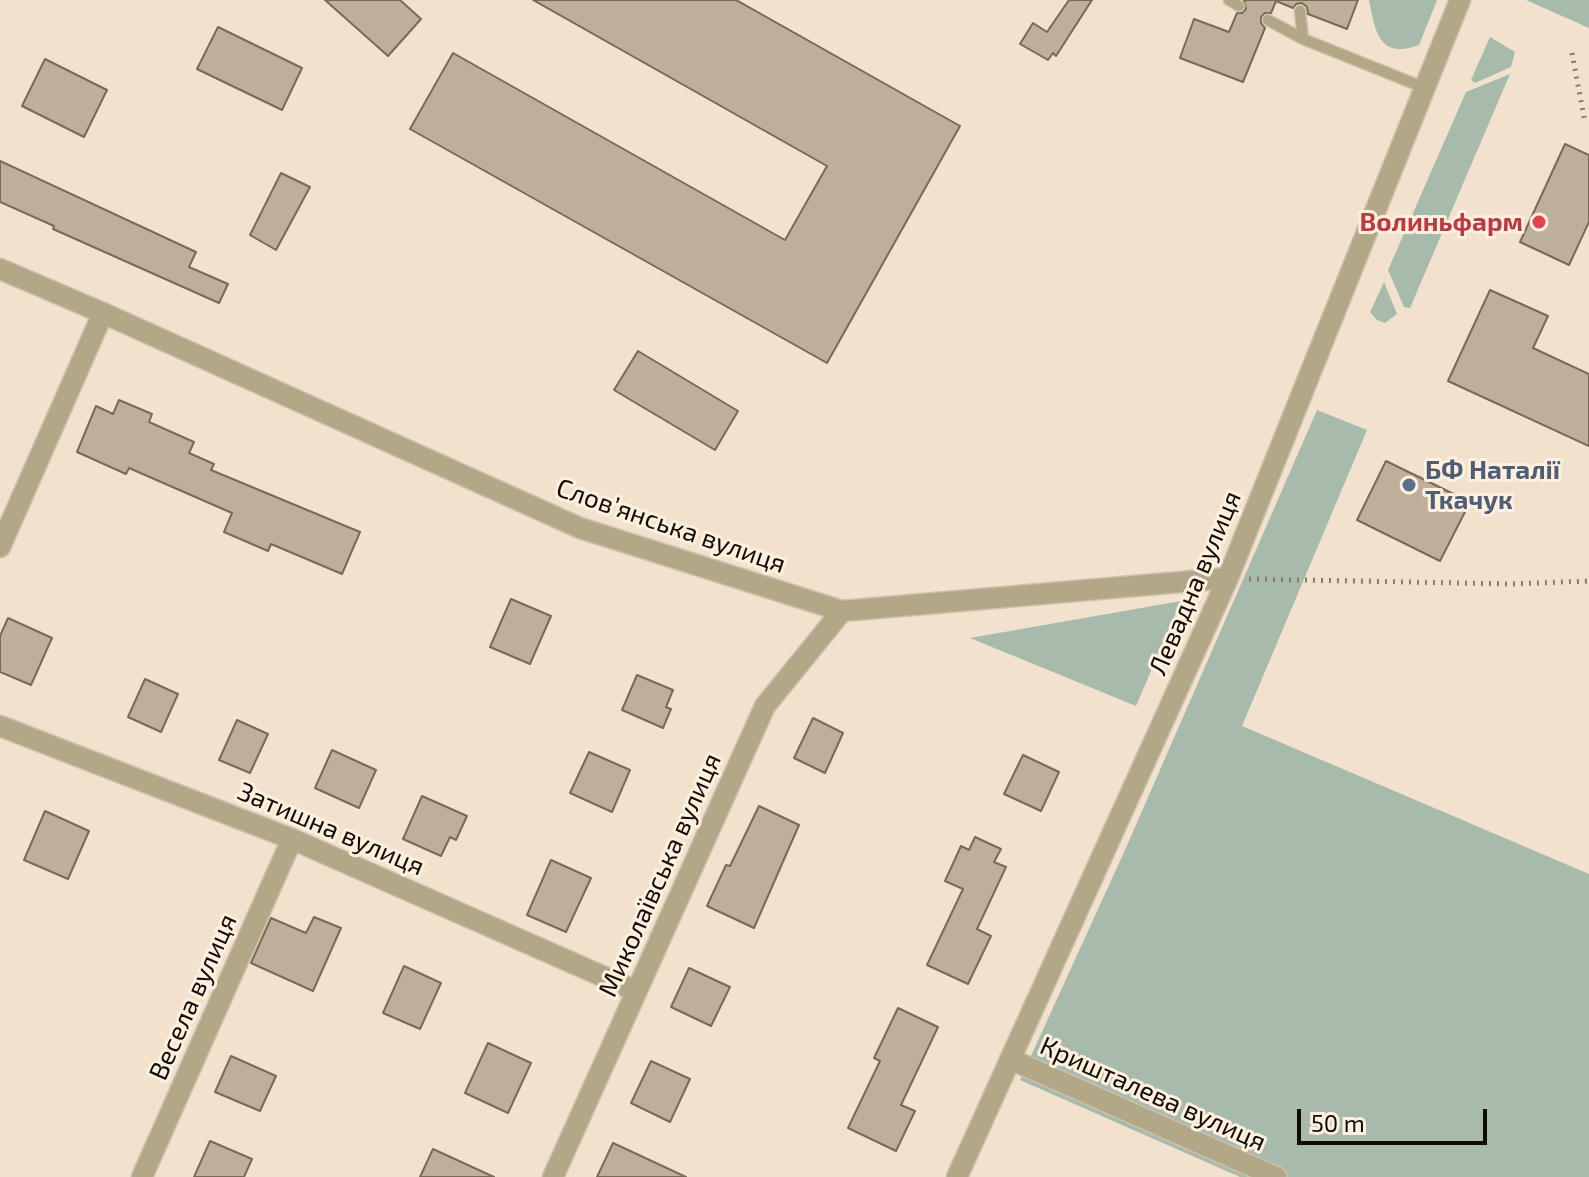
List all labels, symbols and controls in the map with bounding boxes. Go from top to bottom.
place label: Волиньфарм [1360,206,1523,238]
marker: Волиньфарм [1530,213,1548,231]
place label: БФ Наталії Ткачук [1425,454,1560,516]
street label: Словʼянська вулиця [552,472,790,580]
marker: БФ Наталії Ткачук [1400,476,1418,494]
street label: Левадна вулиця [1142,486,1248,680]
street label: Миколаївська вулиця [592,748,728,1002]
street label: Затишна вулиця [233,776,429,882]
street label: Весела вулиця [143,909,243,1085]
street label: Кришталева вулиця [1035,1030,1271,1158]
scale bar [1301,1093,1491,1143]
text: 50 m [1311,1108,1365,1137]

